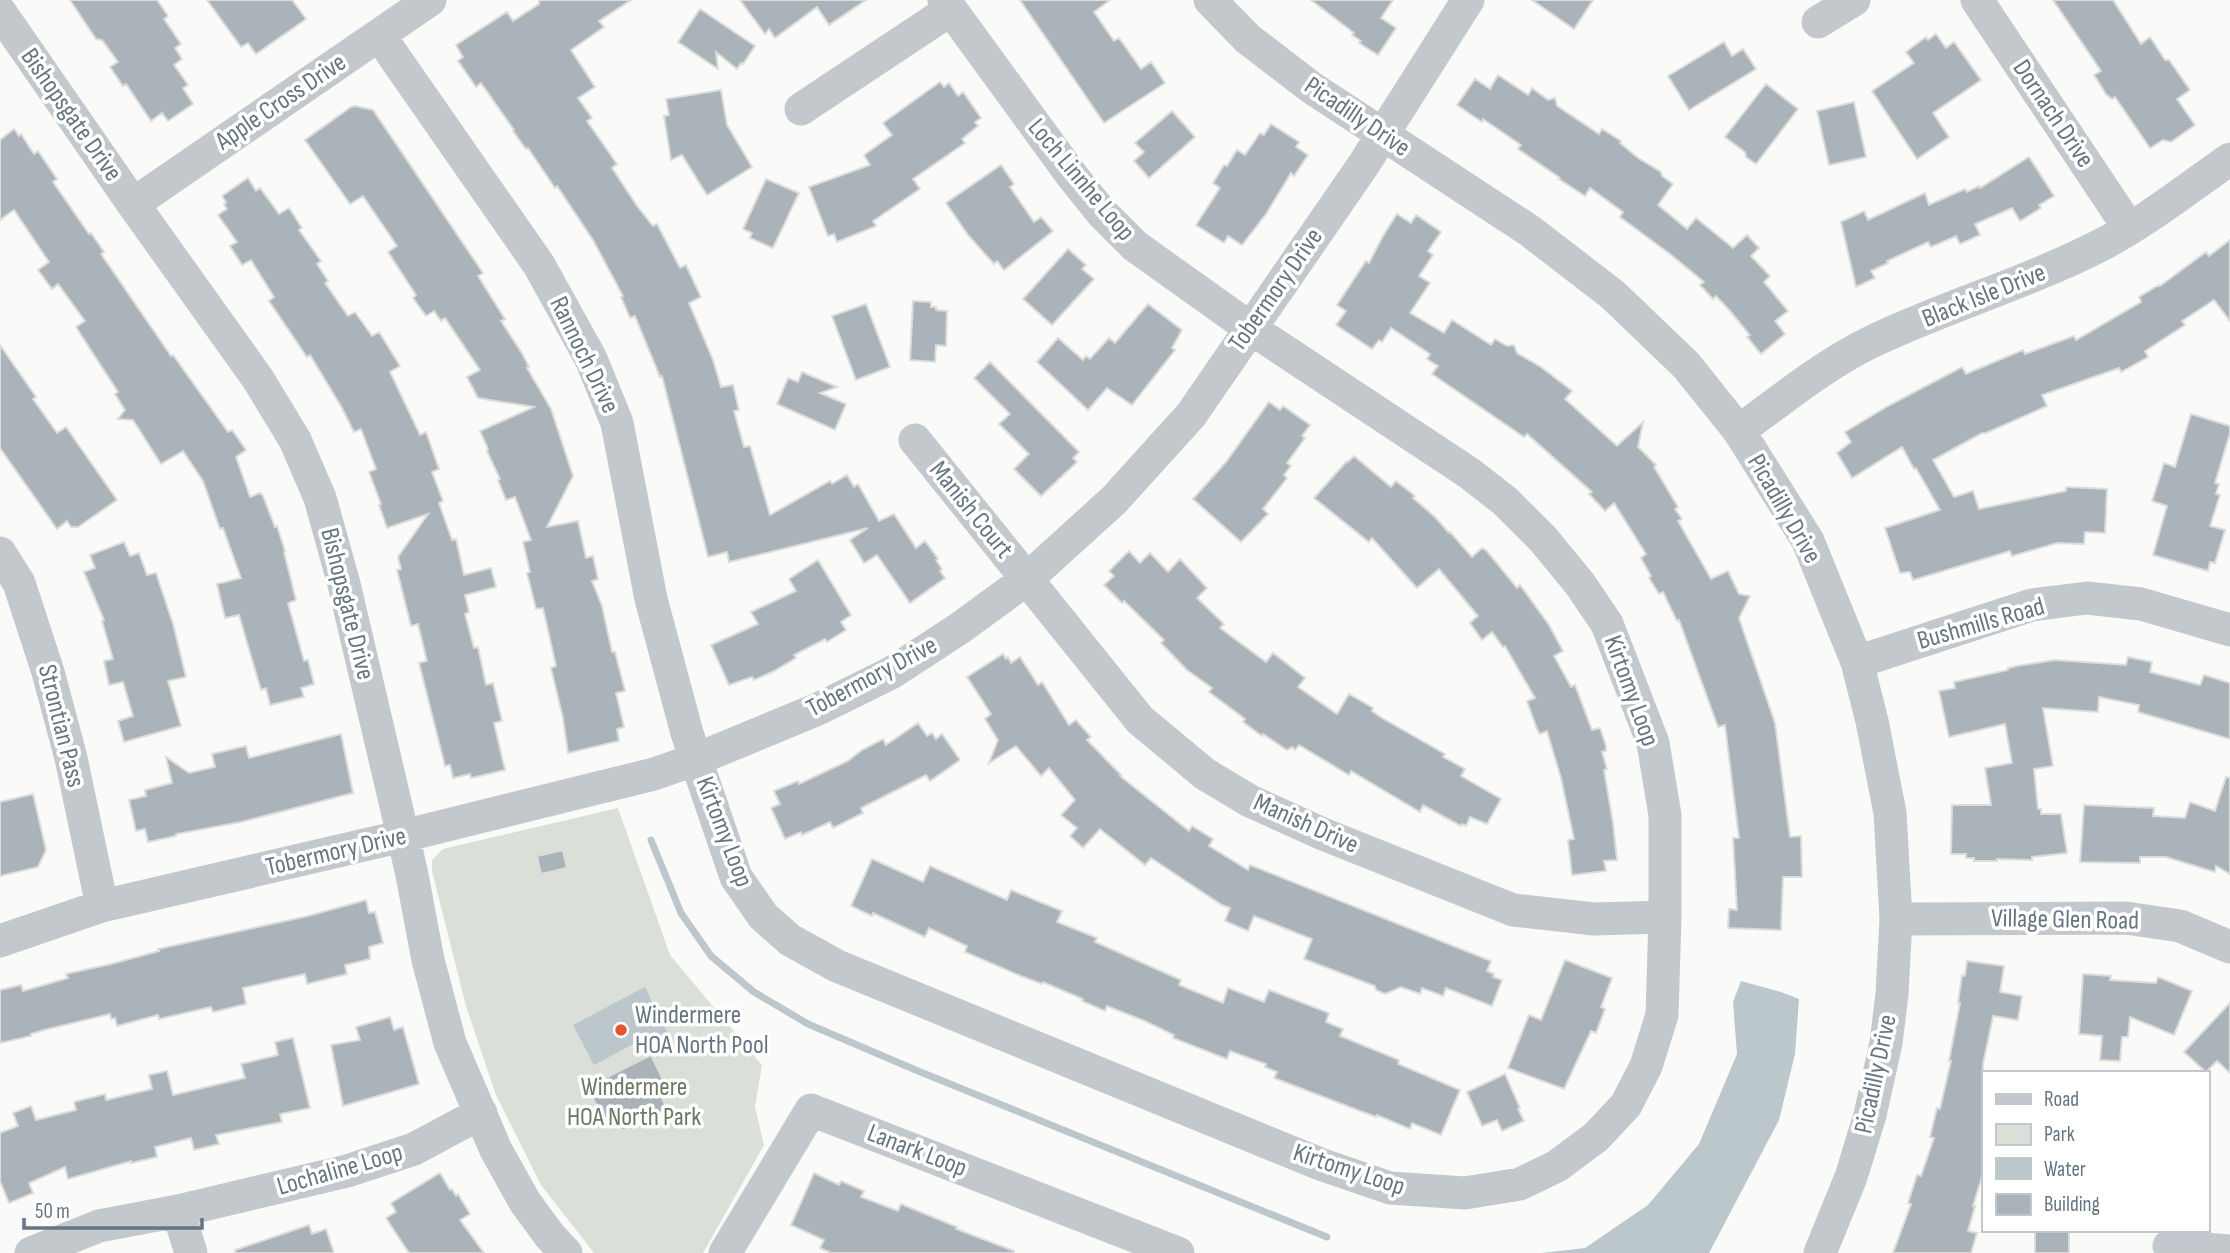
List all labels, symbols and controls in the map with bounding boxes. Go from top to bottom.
street label: Bishopsgate Drive [14,42,128,188]
street label: Apple Cross Drive [209,47,352,158]
street label: Dornach Drive [2006,54,2100,174]
street label: Picadilly Drive [1298,70,1416,164]
street label: Loch Linnhe Loop [1021,113,1141,247]
street label: Tobermory Drive [1222,223,1330,357]
street label: Black Isle Drive [1918,257,2050,335]
street label: Rannoch Drive [542,292,626,418]
street label: Picadilly Drive [1740,449,1828,569]
street label: Manish Court [923,455,1020,565]
street label: Bishopsgate Drive [313,525,381,683]
street label: Bushmills Road [1914,591,2048,657]
street label: Tobermory Drive [802,630,942,724]
street label: Kirtomy Loop [1597,631,1665,751]
street label: Strontian Pass [31,661,91,791]
street label: Kirtomy Loop [689,773,759,891]
street label: Manish Drive [1249,787,1363,861]
street label: Tobermory Drive [263,821,409,883]
street label: Village Glen Road [1991,903,2139,937]
place label: Windermere HOA North Pool [635,1000,769,1061]
street label: Picadilly Drive [1848,1012,1904,1136]
marker: Windermere HOA North Pool [613,1022,629,1038]
legend [1982,1071,2209,1232]
park label: Windermere HOA North Park [567,1072,701,1133]
text: Road [2044,1087,2079,1112]
street label: Lanark Loop [863,1118,971,1184]
text: Park [2044,1122,2075,1147]
street label: Lochaline Loop [274,1137,406,1203]
street label: Kirtomy Loop [1289,1137,1409,1203]
text: Water [2044,1157,2086,1182]
scale bar [24,1186,203,1230]
text: Building [2044,1192,2100,1217]
text: 50 m [35,1199,70,1224]

